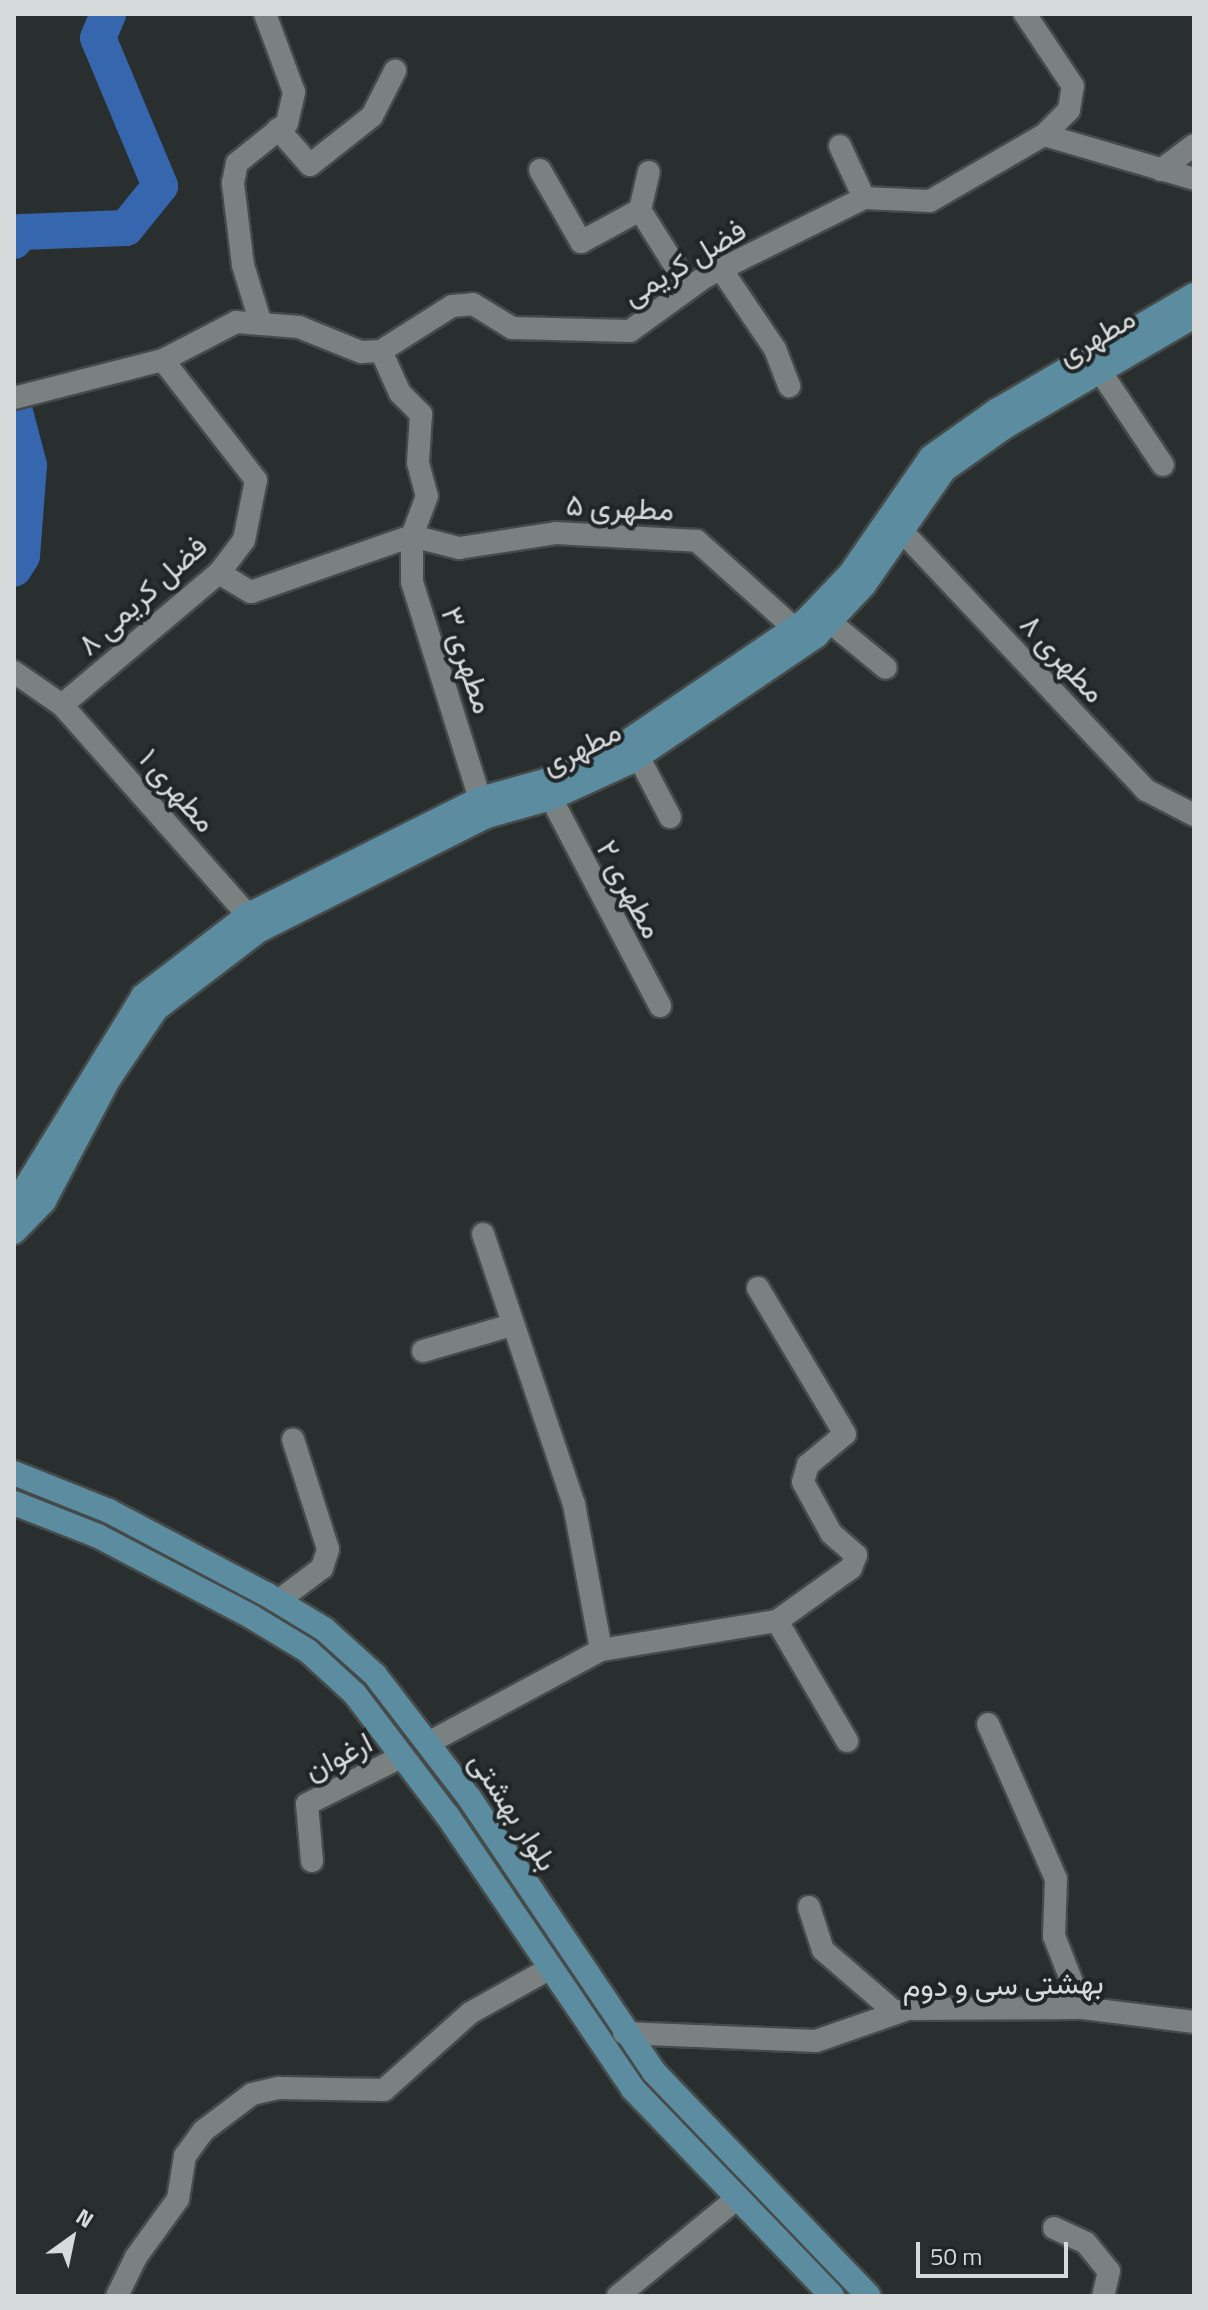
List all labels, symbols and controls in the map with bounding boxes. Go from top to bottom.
street label: فضل کریمی [616,211,752,313]
street label: مطهری [1051,299,1141,373]
street label: مطهری ۵ [565,486,675,528]
street label: فضل کریمی ۸ [70,527,214,663]
street label: مطهری ۳ [434,602,502,718]
street label: مطهری ۸ [1013,606,1113,710]
street label: مطهری [535,712,627,782]
street label: مطهری ۱ [132,741,224,839]
street label: مطهری ۲ [589,834,671,944]
street label: ارغوان [298,1724,378,1788]
street label: بلوار بهشتی [462,1745,566,1877]
street label: بهشتی سی و دوم [902,1964,1104,2004]
north arrow [32,2198,112,2278]
text: N [69,2199,101,2236]
scale bar [920,2226,1072,2276]
text: 50 m [930,2238,982,2274]

